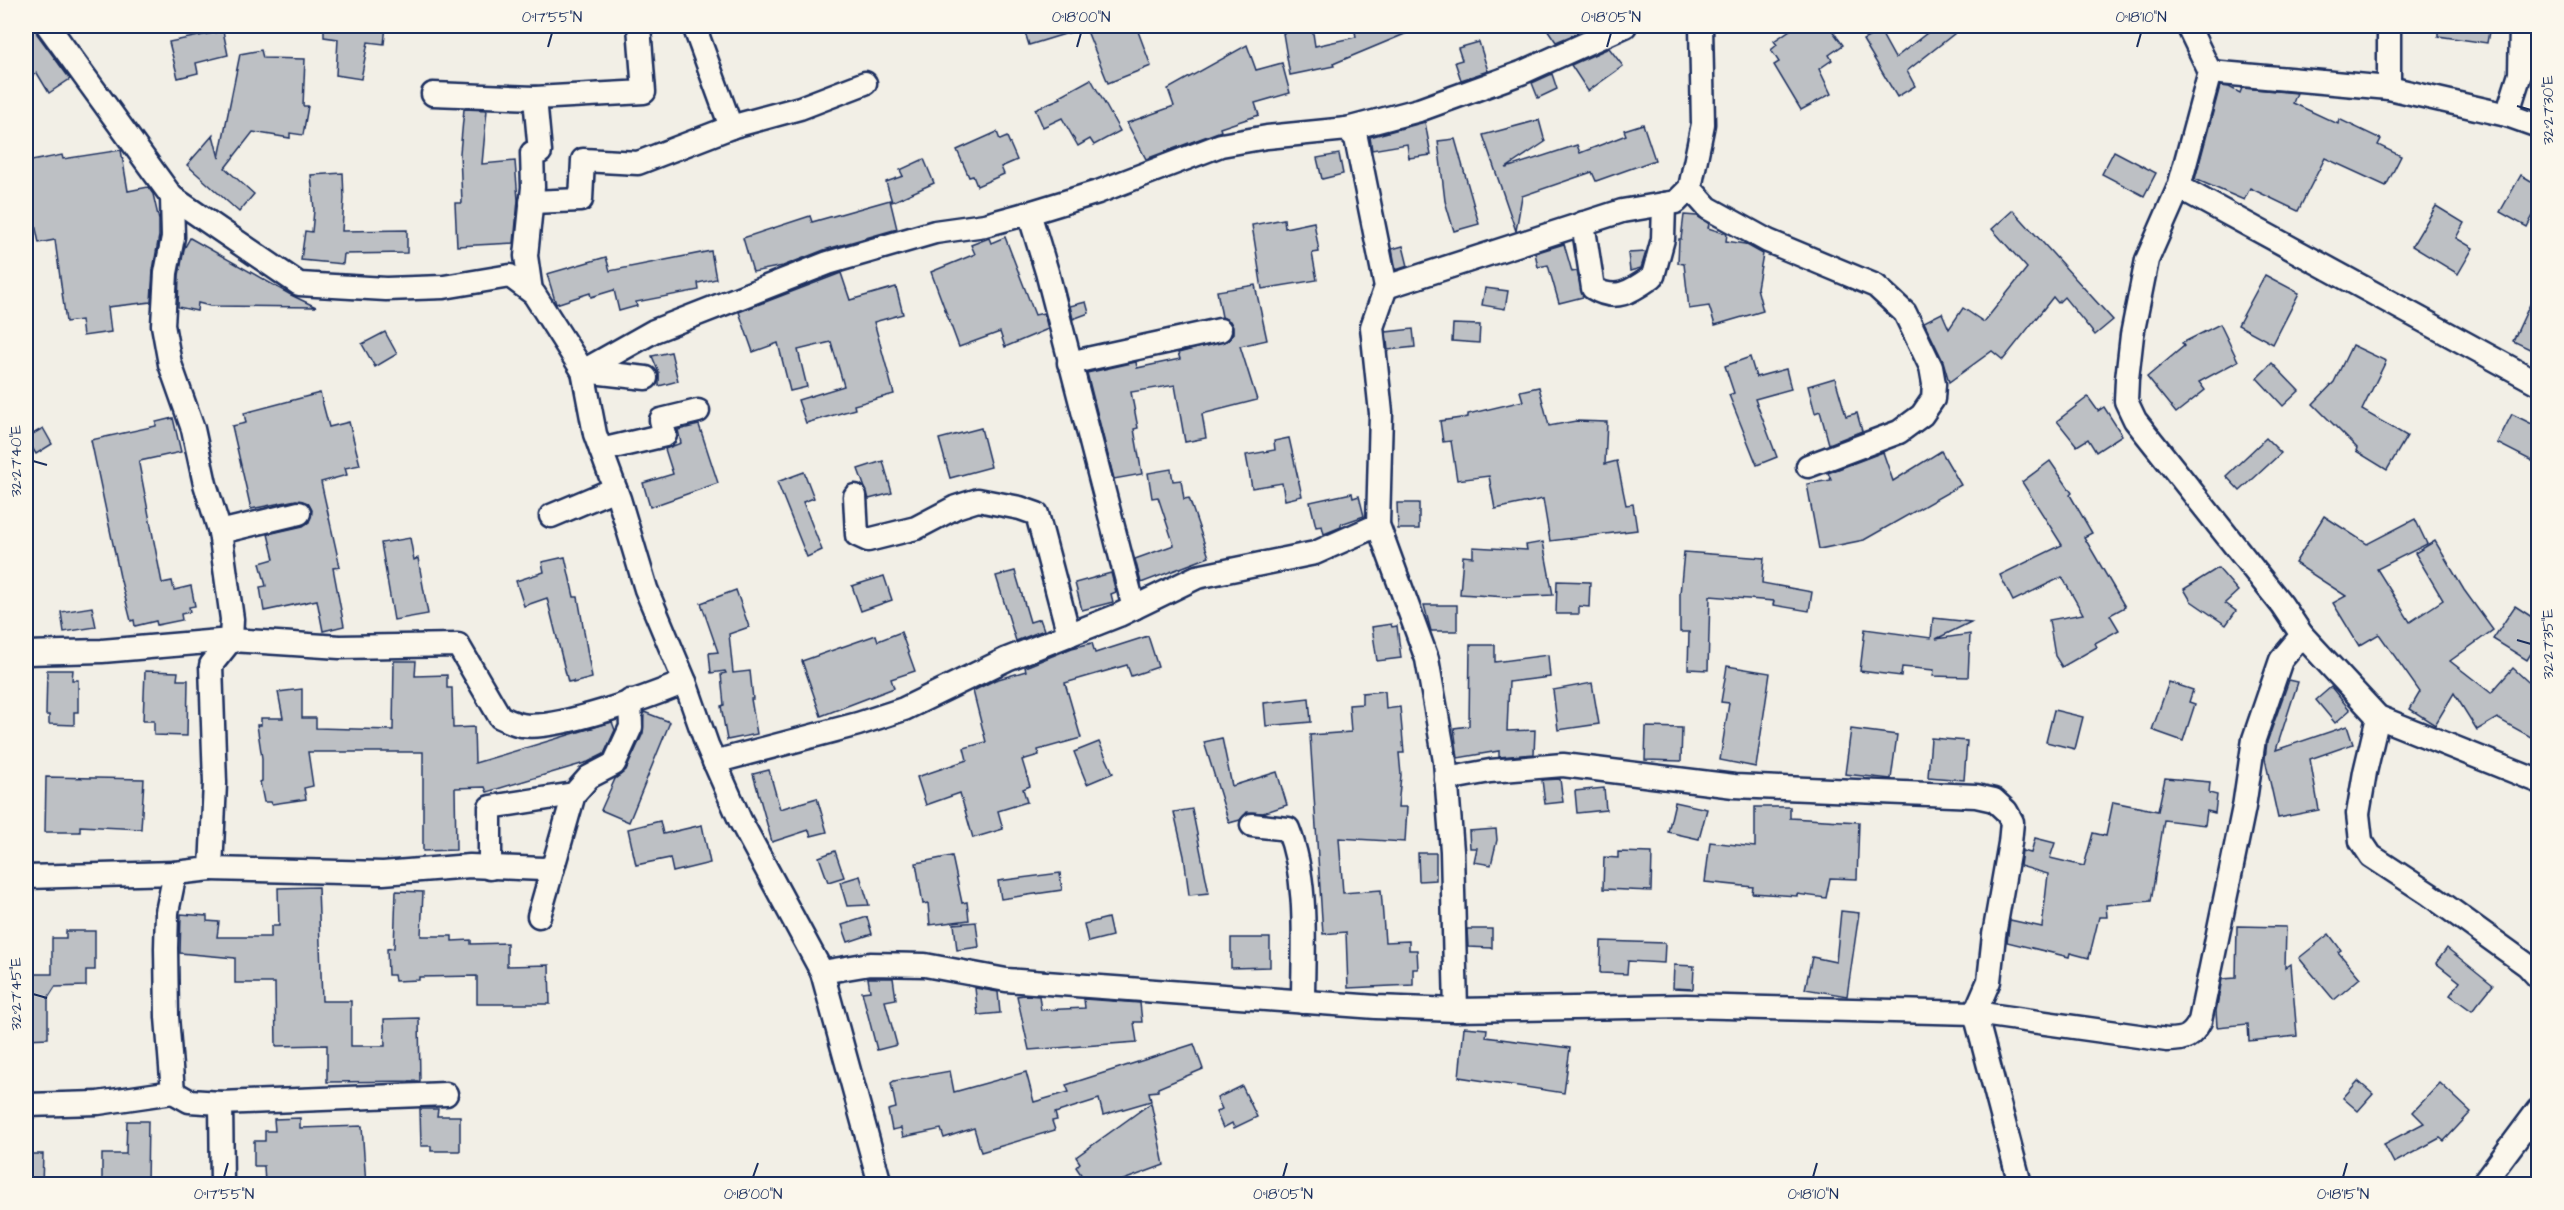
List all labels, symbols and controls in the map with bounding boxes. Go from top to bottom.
text: 0°17'55"N [522,7,582,28]
text: 0°18'00"N [1052,7,1110,28]
text: 0°18'05"N [1581,7,1641,28]
text: 0°18'10"N [2115,7,2167,28]
text: 32°27'30"E [2538,75,2559,145]
text: 32°27'40"E [6,425,27,497]
text: 32°27'35"E [2538,609,2559,679]
text: 32°27'45"E [6,957,27,1031]
text: 0°17'55"N [194,1184,254,1205]
text: 0°18'00"N [724,1184,782,1205]
text: 0°18'05"N [1253,1184,1313,1205]
text: 0°18'10"N [1787,1184,1839,1205]
text: 0°18'15"N [2317,1184,2369,1205]

